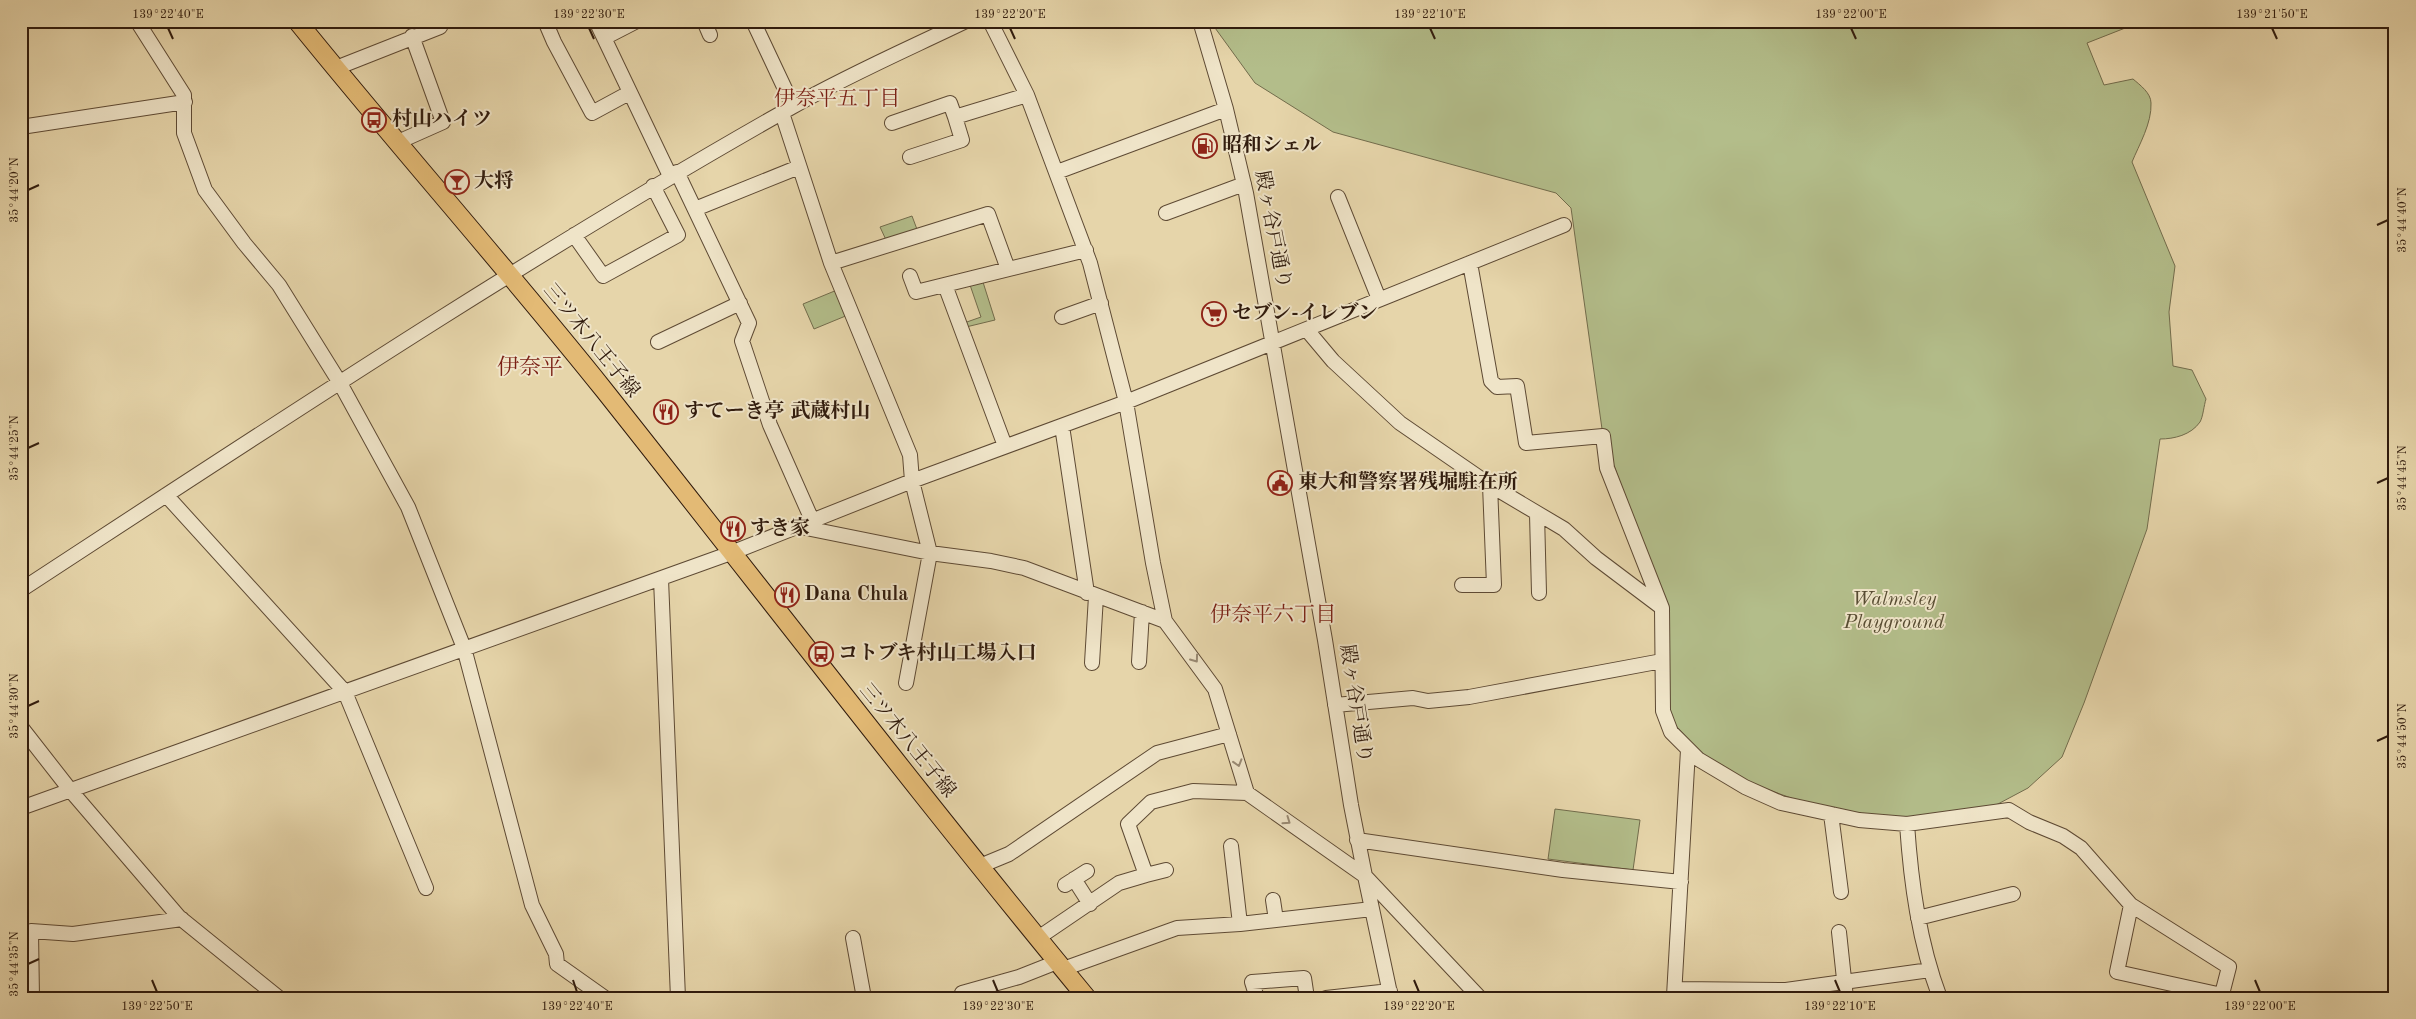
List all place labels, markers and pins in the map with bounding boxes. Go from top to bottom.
bus stop icon: 村山ハイツ [361,107,387,133]
place label: 村山ハイツ [392,108,492,130]
fuel station icon: 昭和シェル [1192,133,1218,159]
place label: 昭和シェル [1222,134,1322,156]
bar icon: 大将 [444,169,470,195]
place label: 大将 [474,170,514,192]
supermarket icon: セブン-イレブン [1201,301,1227,327]
place label: セブン-イレブン [1232,302,1378,324]
restaurant icon: すてーき亭 武蔵村山 [653,399,679,425]
place label: すてーき亭 武蔵村山 [684,399,870,422]
public building icon: 東大和警察署残堀駐在所 [1267,470,1293,496]
place label: 東大和警察署残堀駐在所 [1298,470,1518,493]
restaurant icon: すき家 [720,516,746,542]
place label: すき家 [750,517,810,539]
restaurant icon: Dana Chula [774,582,800,608]
place label: Dana Chula [804,585,908,605]
bus stop icon: コトブキ村山工場入口 [808,641,834,667]
place label: コトブキ村山工場入口 [838,642,1037,664]

